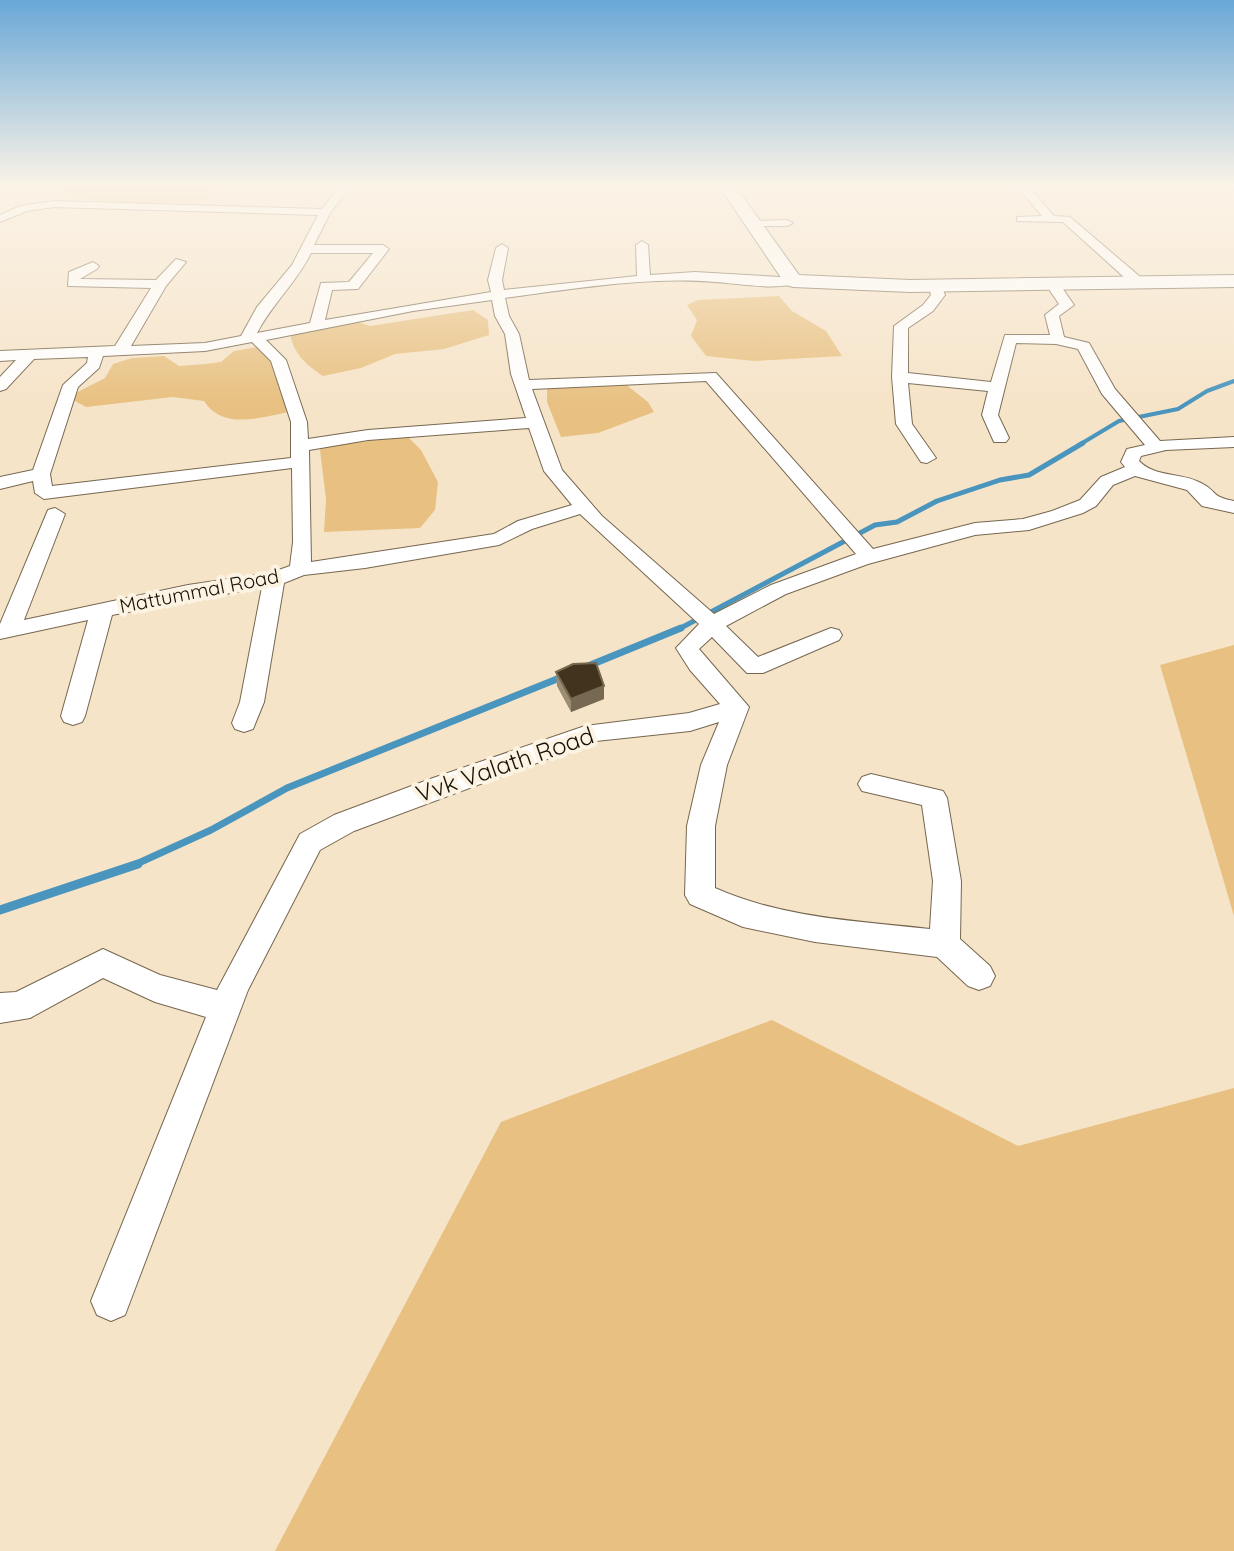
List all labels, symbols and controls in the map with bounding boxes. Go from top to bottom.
street label: Mattummal Road [117,563,281,618]
street label: Vvk Valath Road [412,720,598,809]

